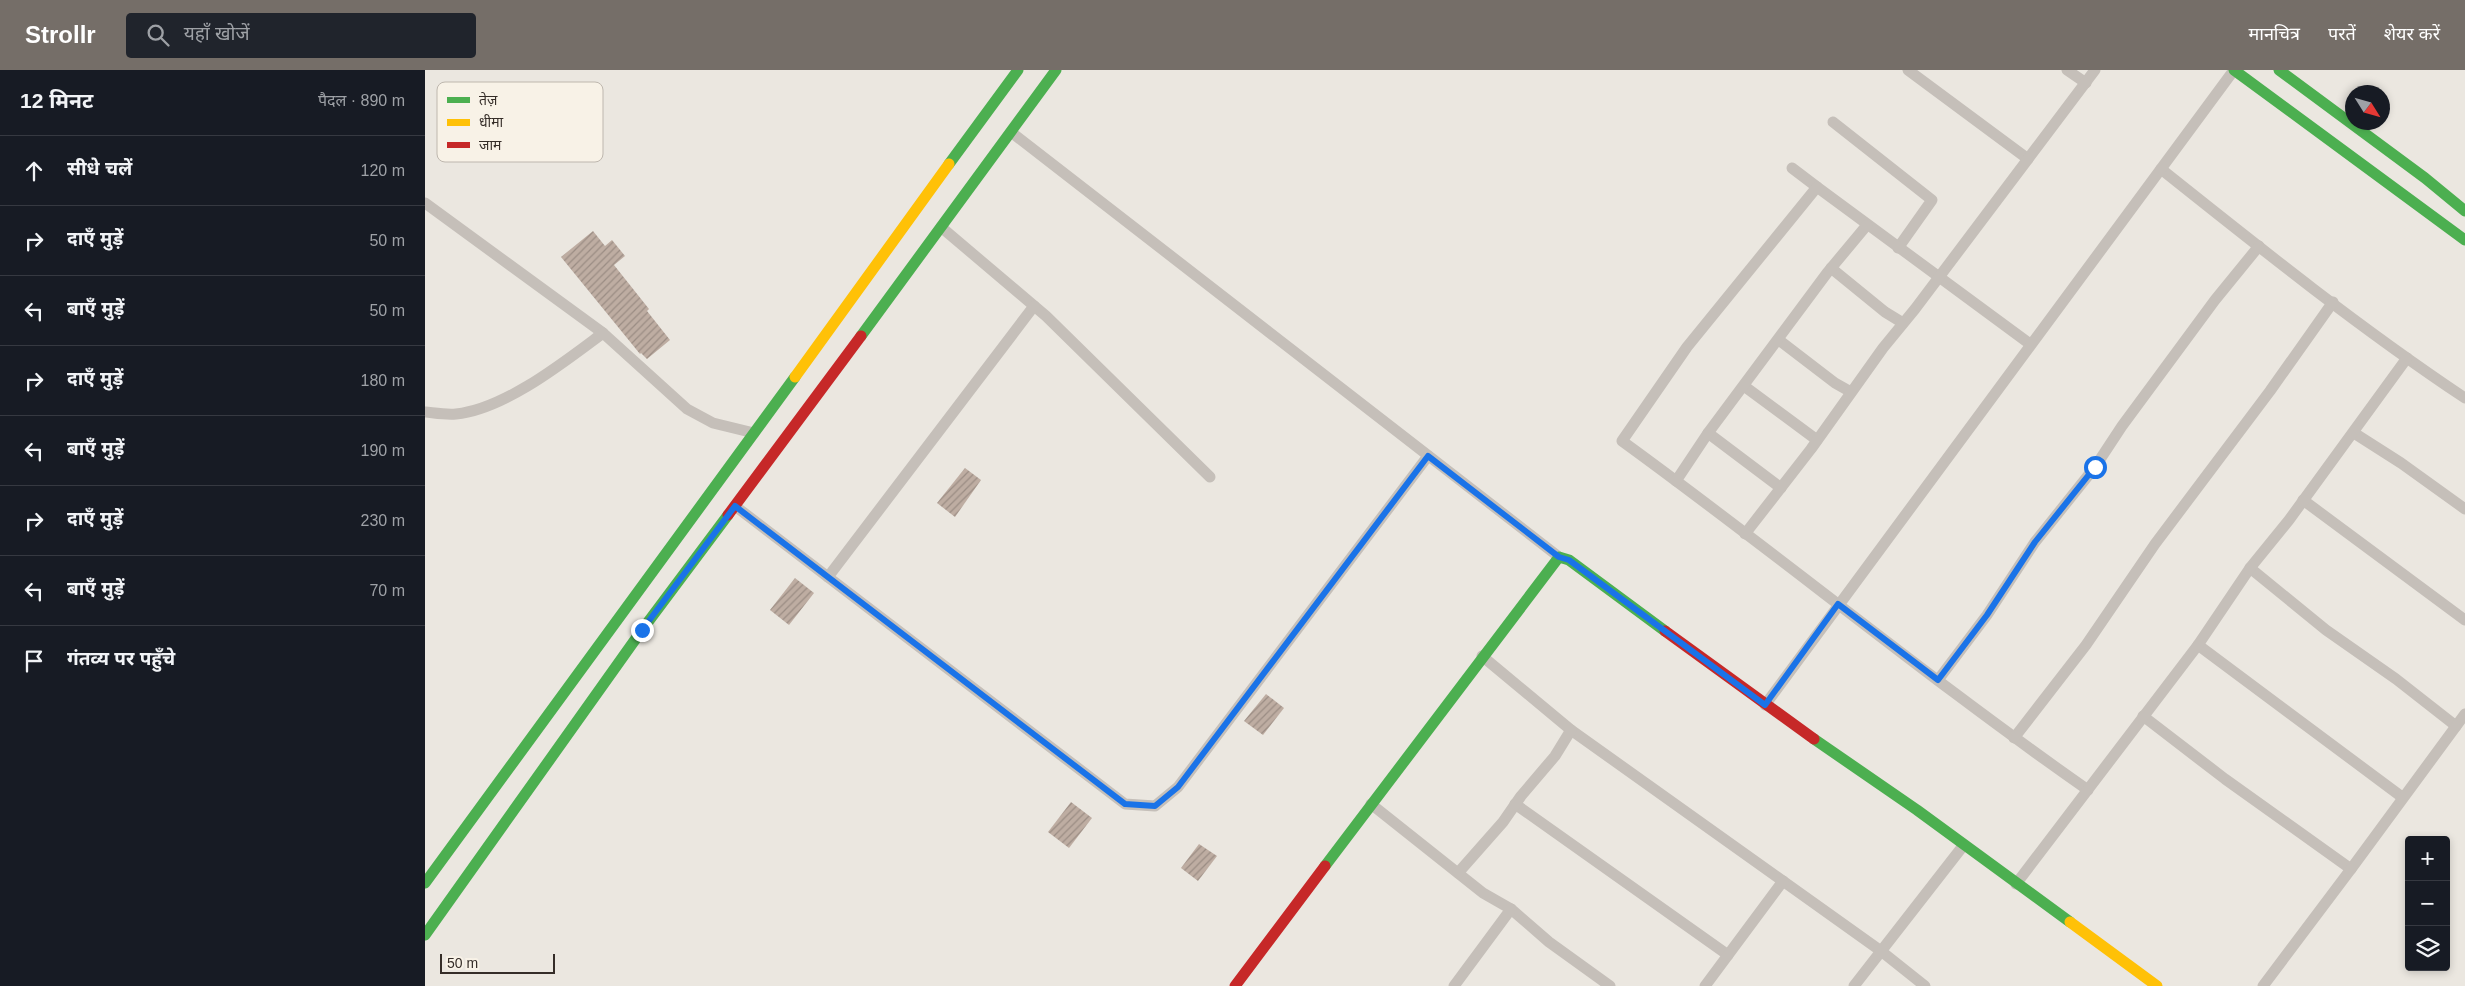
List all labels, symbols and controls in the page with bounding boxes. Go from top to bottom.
search box [126,13,476,58]
text: Strollr [25,21,96,48]
icon: search [144,21,172,49]
text: यहाँ खोजें [184,23,250,44]
text: मानचित्र [2248,24,2300,44]
text: परतें [2328,24,2356,44]
text: शेयर करें [2384,24,2440,44]
legend [437,82,603,162]
north arrow [2345,85,2390,130]
text: 12 मिनट [20,89,93,112]
text: तेज़ [479,91,498,108]
text: पैदल · 890 m [318,92,405,109]
text: धीमा [479,114,504,130]
text: जाम [479,137,502,153]
icon: ahead [20,157,48,185]
text: सीधे चलें [67,158,132,179]
text: 120 m [361,162,405,179]
icon: right [20,227,48,255]
text: दाएँ मुड़ें [67,228,123,249]
text: 50 m [369,232,405,249]
icon: left [20,297,48,325]
text: बाएँ मुड़ें [67,298,124,319]
text: 50 m [369,302,405,319]
icon: right [20,367,48,395]
text: दाएँ मुड़ें [67,368,123,389]
text: 180 m [361,372,405,389]
icon: left [20,437,48,465]
text: बाएँ मुड़ें [67,438,124,459]
text: 190 m [361,442,405,459]
route start [2084,456,2107,479]
icon: right [20,507,48,535]
text: दाएँ मुड़ें [67,508,123,529]
text: 230 m [361,512,405,529]
icon: left [20,577,48,605]
text: बाएँ मुड़ें [67,578,124,599]
text: 70 m [369,582,405,599]
route end [631,619,654,642]
icon: arrive [20,647,48,675]
text: गंतव्य पर पहुँचे [67,648,175,669]
map controls [2405,836,2450,971]
button: + [2405,836,2450,881]
button: − [2405,881,2450,926]
button: layers [2405,926,2450,971]
scale bar [440,951,555,974]
text: 50 m [447,955,478,971]

